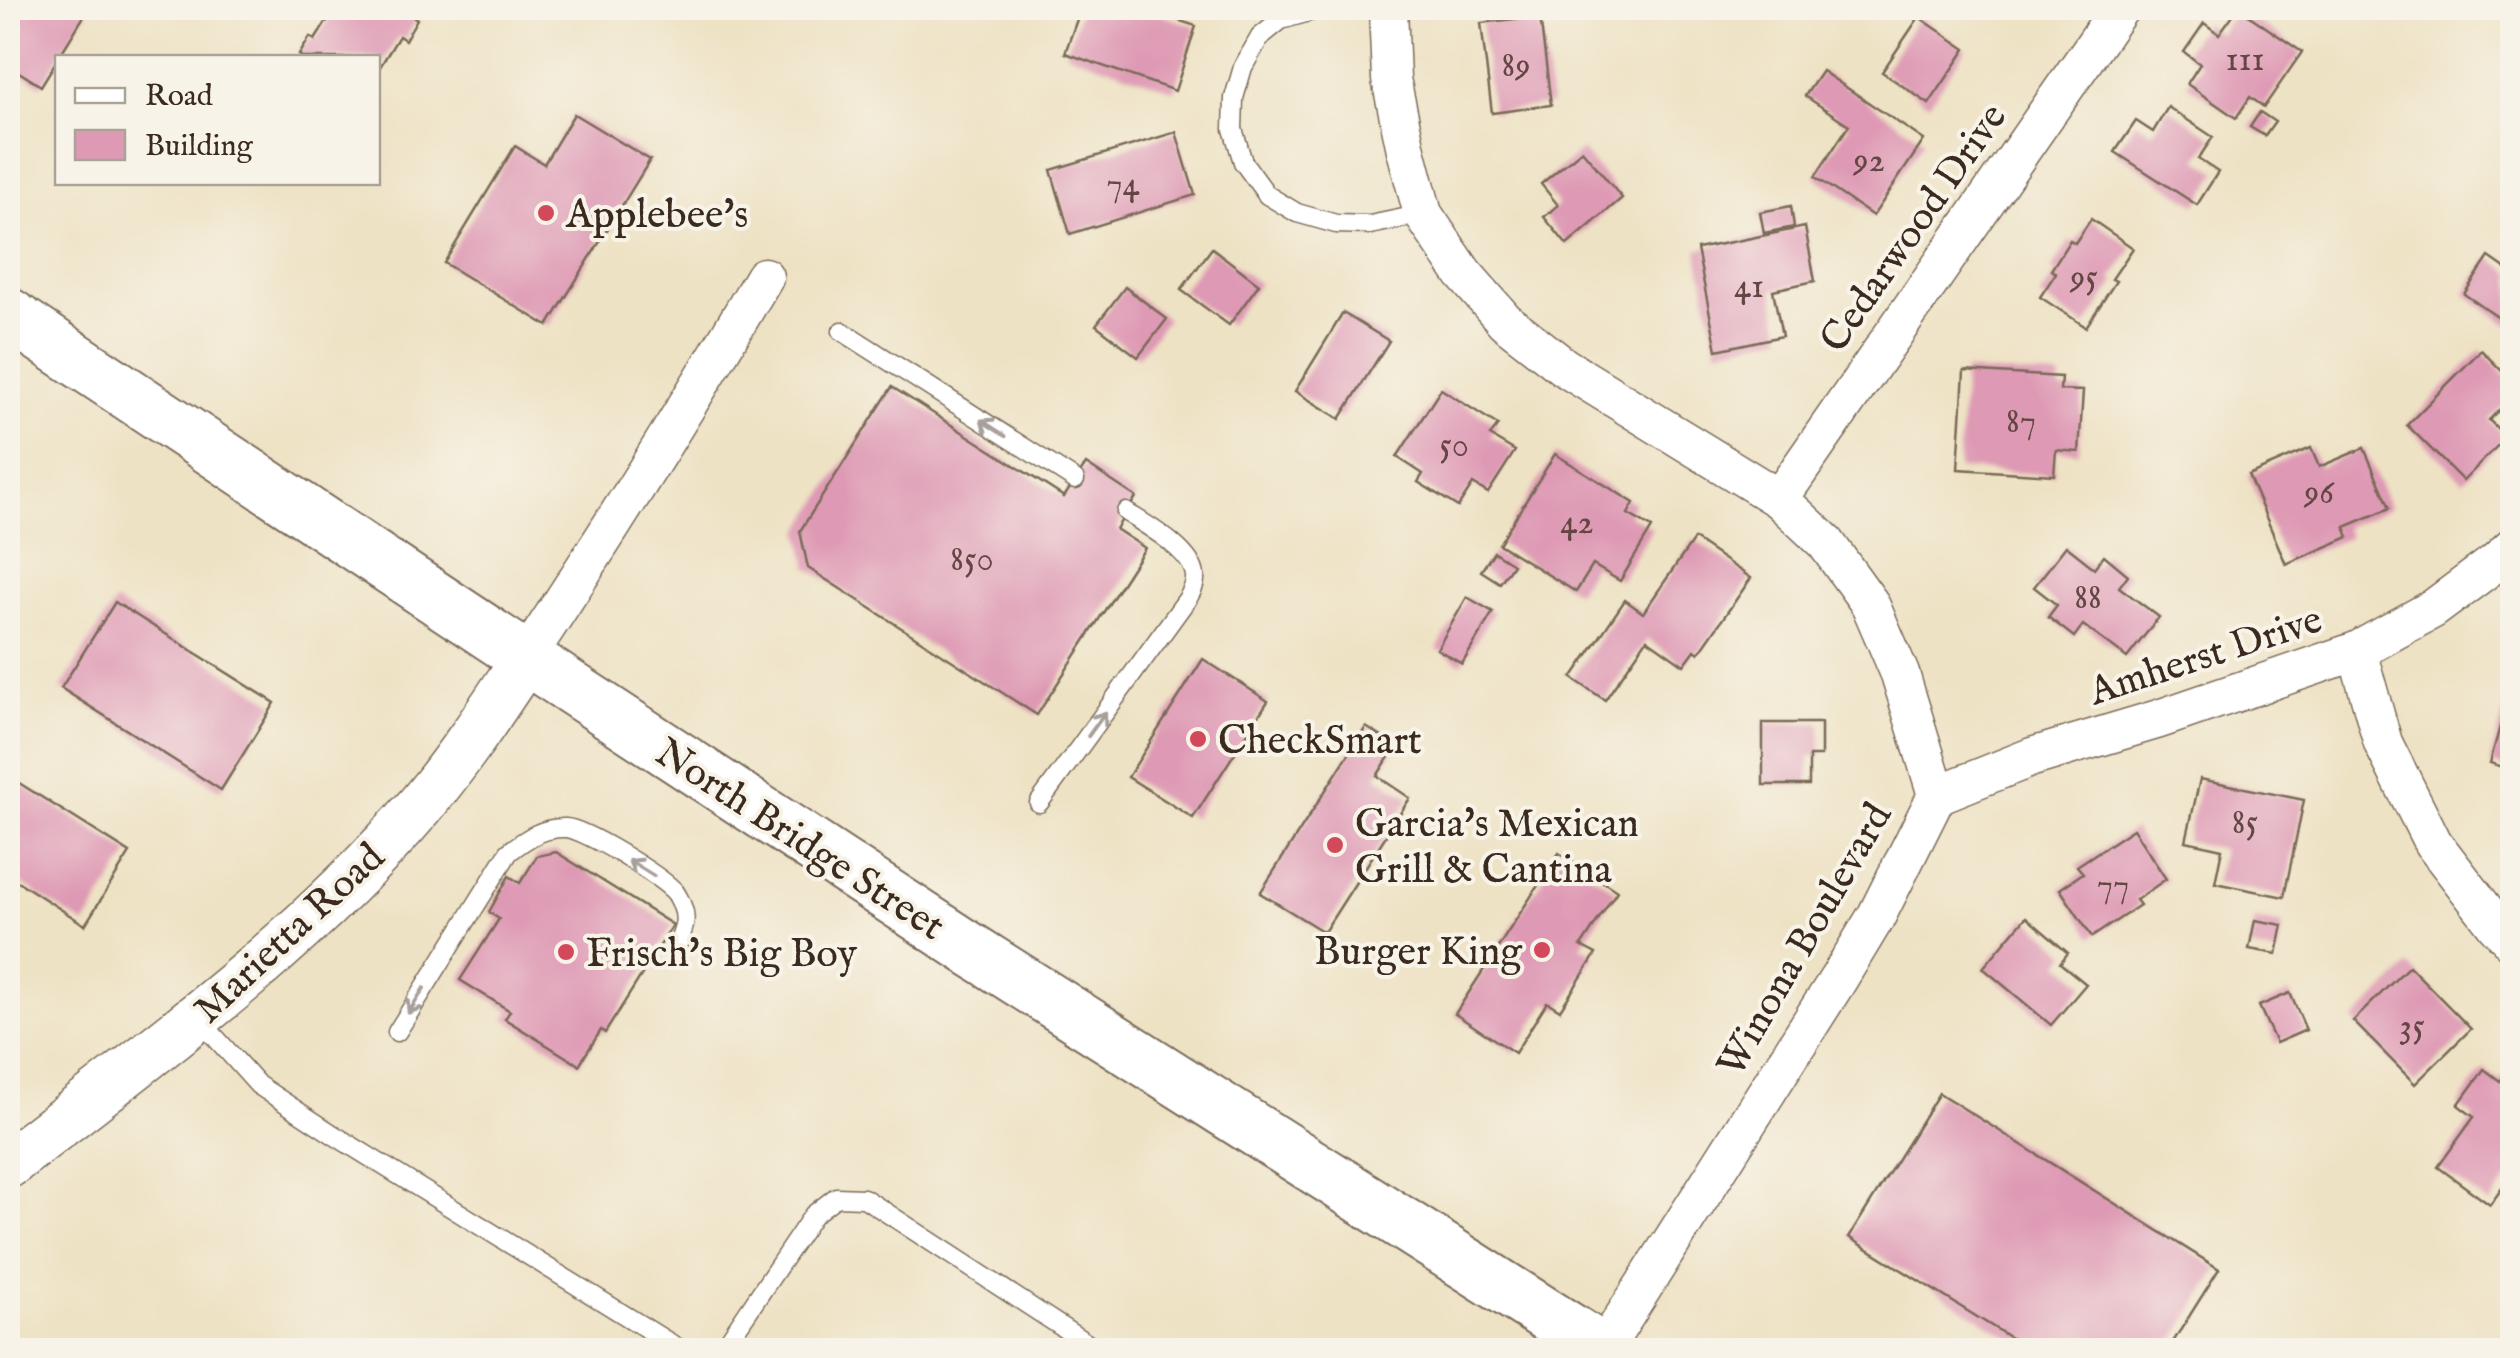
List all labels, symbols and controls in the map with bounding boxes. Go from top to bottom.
house number: 111 [2225,38,2265,83]
house number: 89 [1501,44,1531,89]
legend [55,55,380,185]
text: Road [145,78,214,116]
street label: Cedarwood Drive [1810,95,2020,363]
text: Building [145,128,254,166]
house number: 92 [1852,139,1885,184]
house number: 74 [1106,163,1140,208]
place label: Applebee's [565,191,748,242]
marker: Applebee's [535,202,557,224]
house number: 95 [2069,256,2098,301]
house number: 41 [1734,265,1764,310]
house number: 87 [2006,400,2036,445]
one-way arrow [979,417,1008,438]
house number: 50 [1439,424,1469,469]
house number: 96 [2303,471,2335,516]
house number: 42 [1560,501,1594,546]
house number: 850 [950,538,994,583]
house number: 88 [2074,576,2102,621]
street label: Amherst Drive [2082,596,2329,719]
one-way arrow [1086,711,1107,738]
place label: CheckSmart [1218,717,1422,768]
street label: North Bridge Street [645,728,953,953]
marker: CheckSmart [1187,728,1209,750]
street label: Winona Boulevard [1707,794,1905,1087]
place label: Garcia's Mexican Grill & Cantina [1355,800,1639,897]
house number: 85 [2232,801,2258,846]
street label: Marietta Road [184,833,397,1036]
marker: Garcia's Mexican Grill & Cantina [1324,834,1346,856]
one-way arrow [627,857,656,878]
house number: 77 [2097,864,2129,909]
place label: Burger King [1314,928,1523,979]
place label: Frisch's Big Boy [586,930,858,981]
marker: Burger King [1531,939,1553,961]
marker: Frisch's Big Boy [555,941,577,963]
one-way arrow [406,986,427,1015]
house number: 35 [2399,1005,2425,1050]

